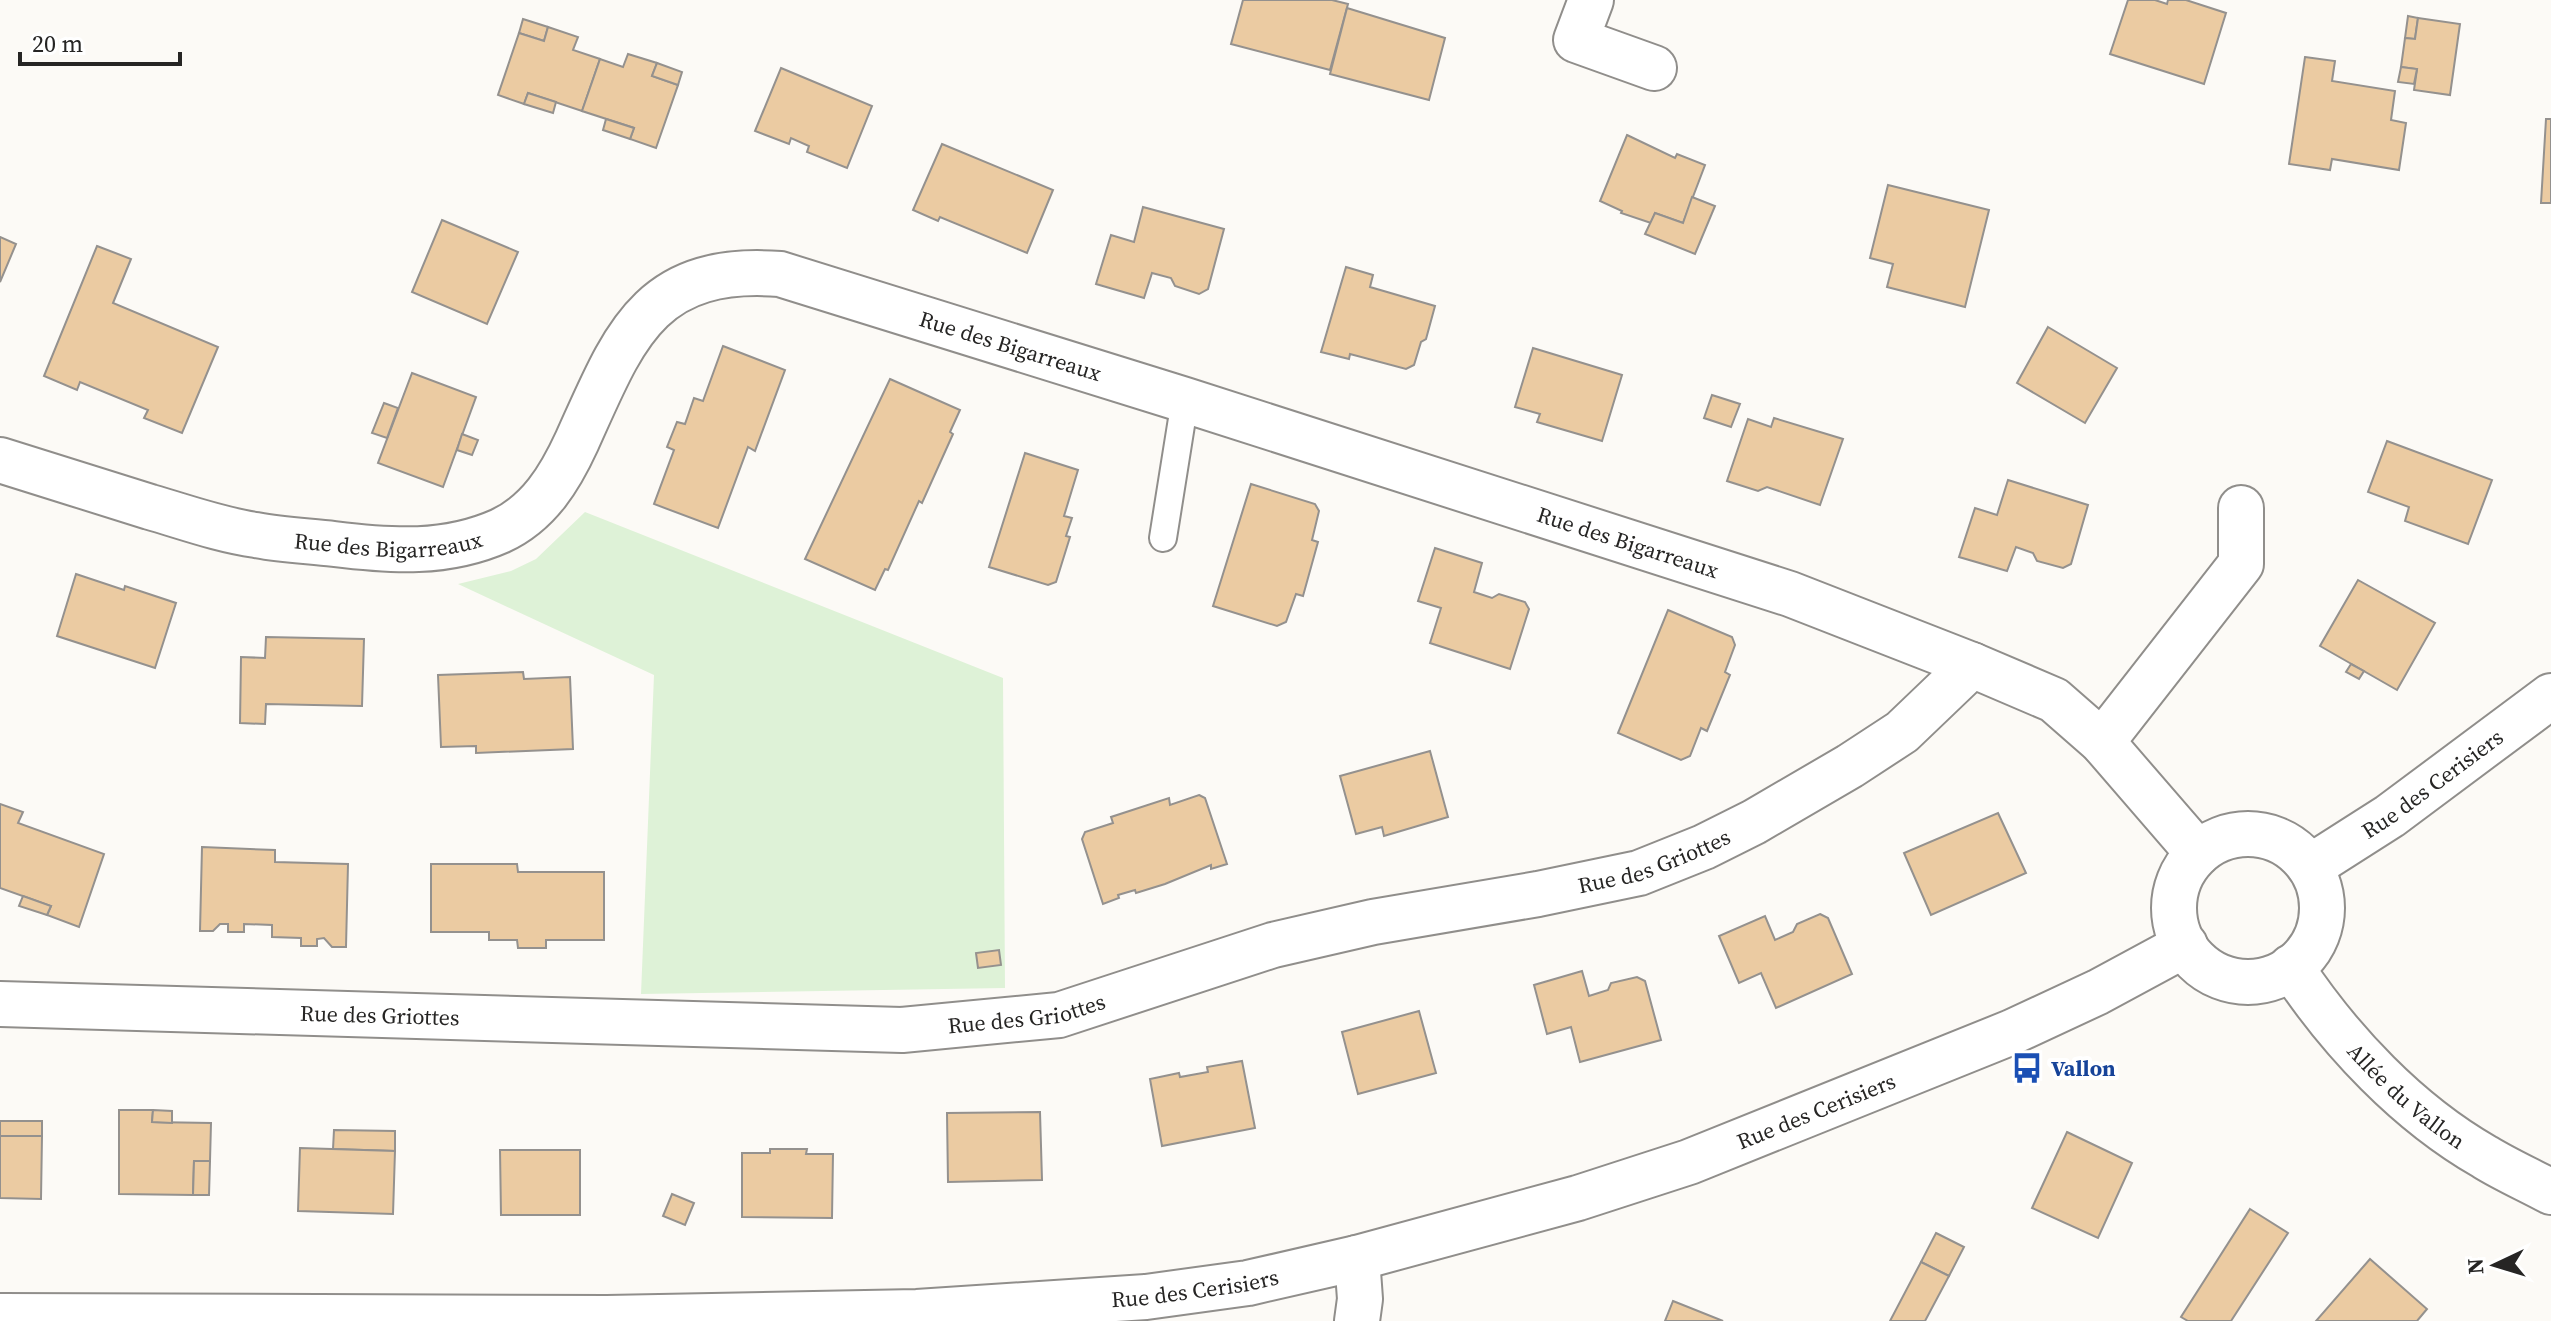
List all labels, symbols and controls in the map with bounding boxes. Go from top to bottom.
scale bar [20,16,180,66]
text: 20 m [32,27,83,60]
street label: Rue des Bigarreaux [916,303,1106,388]
street label: Rue des Bigarreaux [1533,499,1723,585]
street label: Rue des Bigarreaux [293,524,486,564]
street label: Rue des Cerisiers [2356,722,2509,845]
street label: Rue des Griottes [1575,821,1735,900]
street label: Rue des Griottes [946,986,1109,1041]
street label: Rue des Griottes [300,998,460,1032]
street label: Allée du Vallon [2341,1036,2471,1156]
bus stop icon: Vallon [2010,1051,2044,1085]
place label: Vallon [2051,1053,2116,1083]
street label: Rue des Cerisiers [1732,1065,1900,1156]
north arrow [2455,1225,2535,1305]
text: N [2460,1257,2491,1275]
street label: Rue des Cerisiers [1110,1262,1281,1314]

